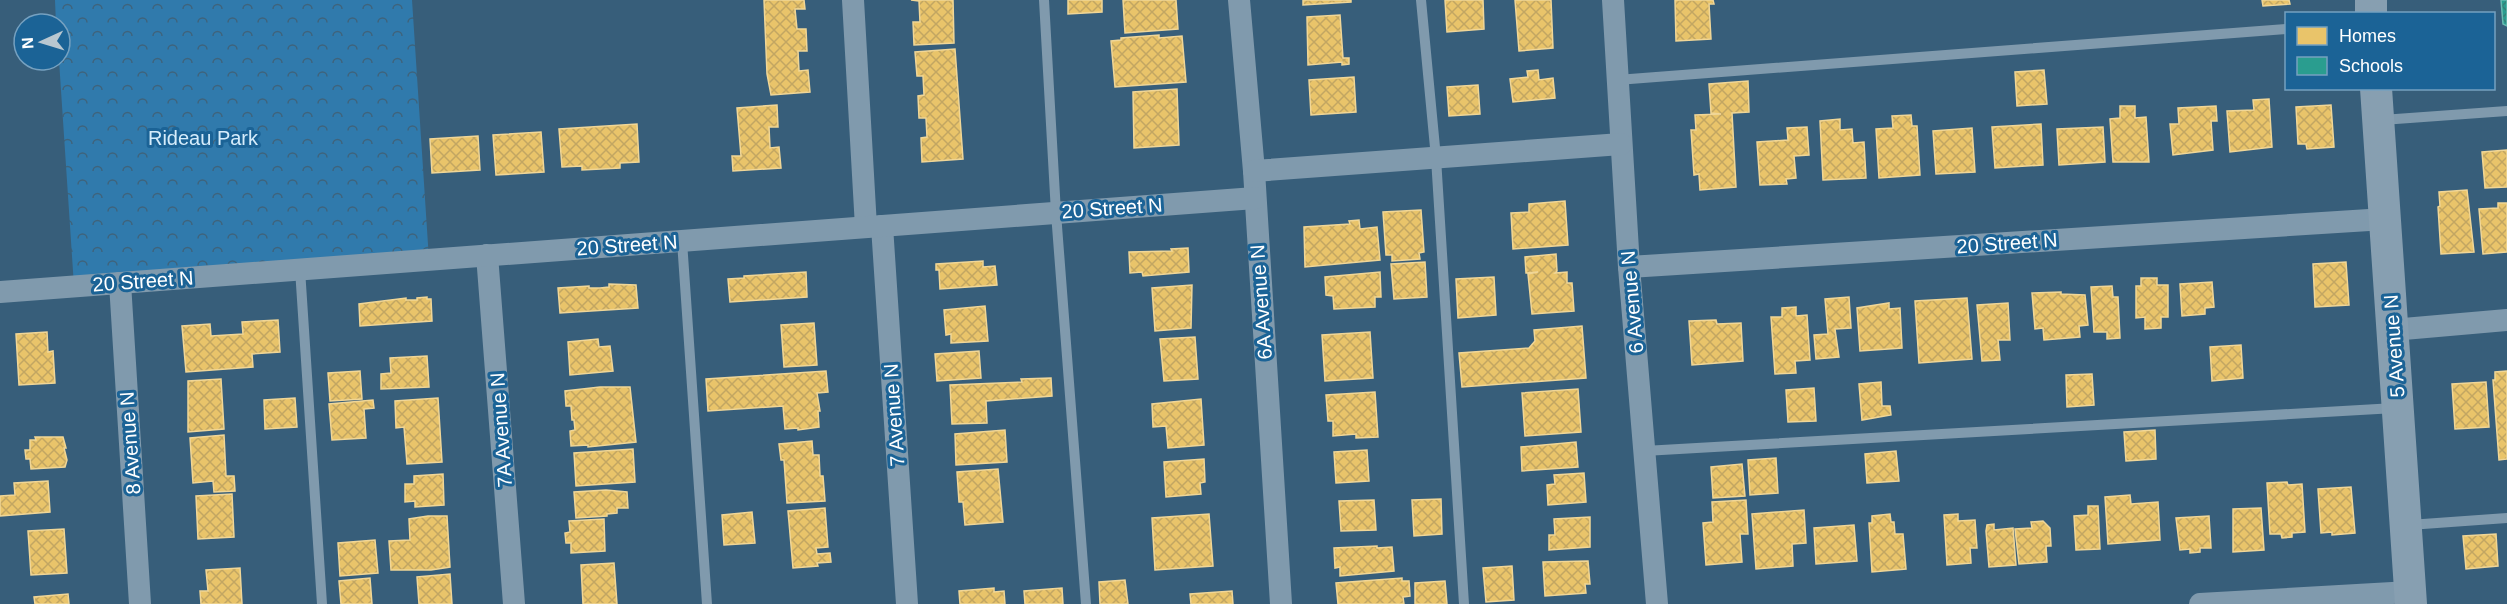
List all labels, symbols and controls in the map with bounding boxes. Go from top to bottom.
north arrow [12,12,72,72]
legend [2285,12,2495,90]
text: Homes [2339,26,2396,46]
text: N [19,37,36,49]
text: Schools [2339,56,2403,76]
park label: Rideau Park [148,127,259,149]
street label: 20 Street N [1061,193,1163,223]
street label: 20 Street N [1956,228,2058,258]
street label: 20 Street N [576,230,678,260]
street label: 6A Avenue N [1246,244,1276,360]
street label: 6 Avenue N [1617,250,1647,354]
street label: 20 Street N [92,266,194,296]
street label: 5 Avenue N [2379,294,2409,398]
street label: 7 Avenue N [879,363,909,467]
street label: 7A Avenue N [486,372,516,488]
street label: 8 Avenue N [115,391,145,495]

